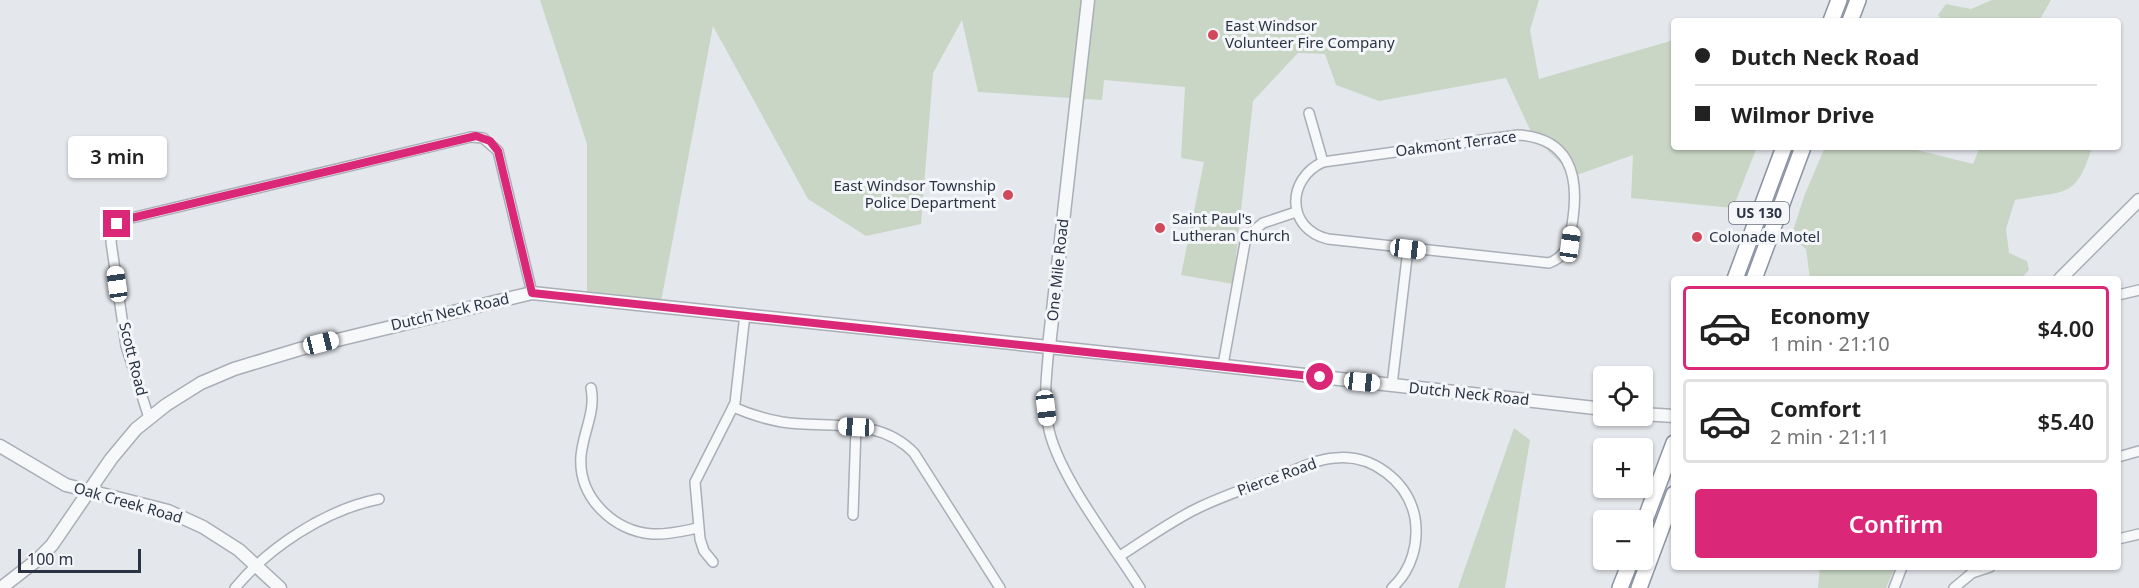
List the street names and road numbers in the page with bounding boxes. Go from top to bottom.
street label: Oakmont Terrace [1394,126,1518,160]
road number: US 130 [1729,202,1789,224]
street label: One Mile Road [1042,218,1072,322]
street label: Dutch Neck Road [389,288,511,334]
street label: Scott Road [115,320,153,398]
street label: Dutch Neck Road [1408,377,1530,409]
street label: Pierce Road [1234,452,1319,500]
street label: Oak Creek Road [72,477,185,527]

